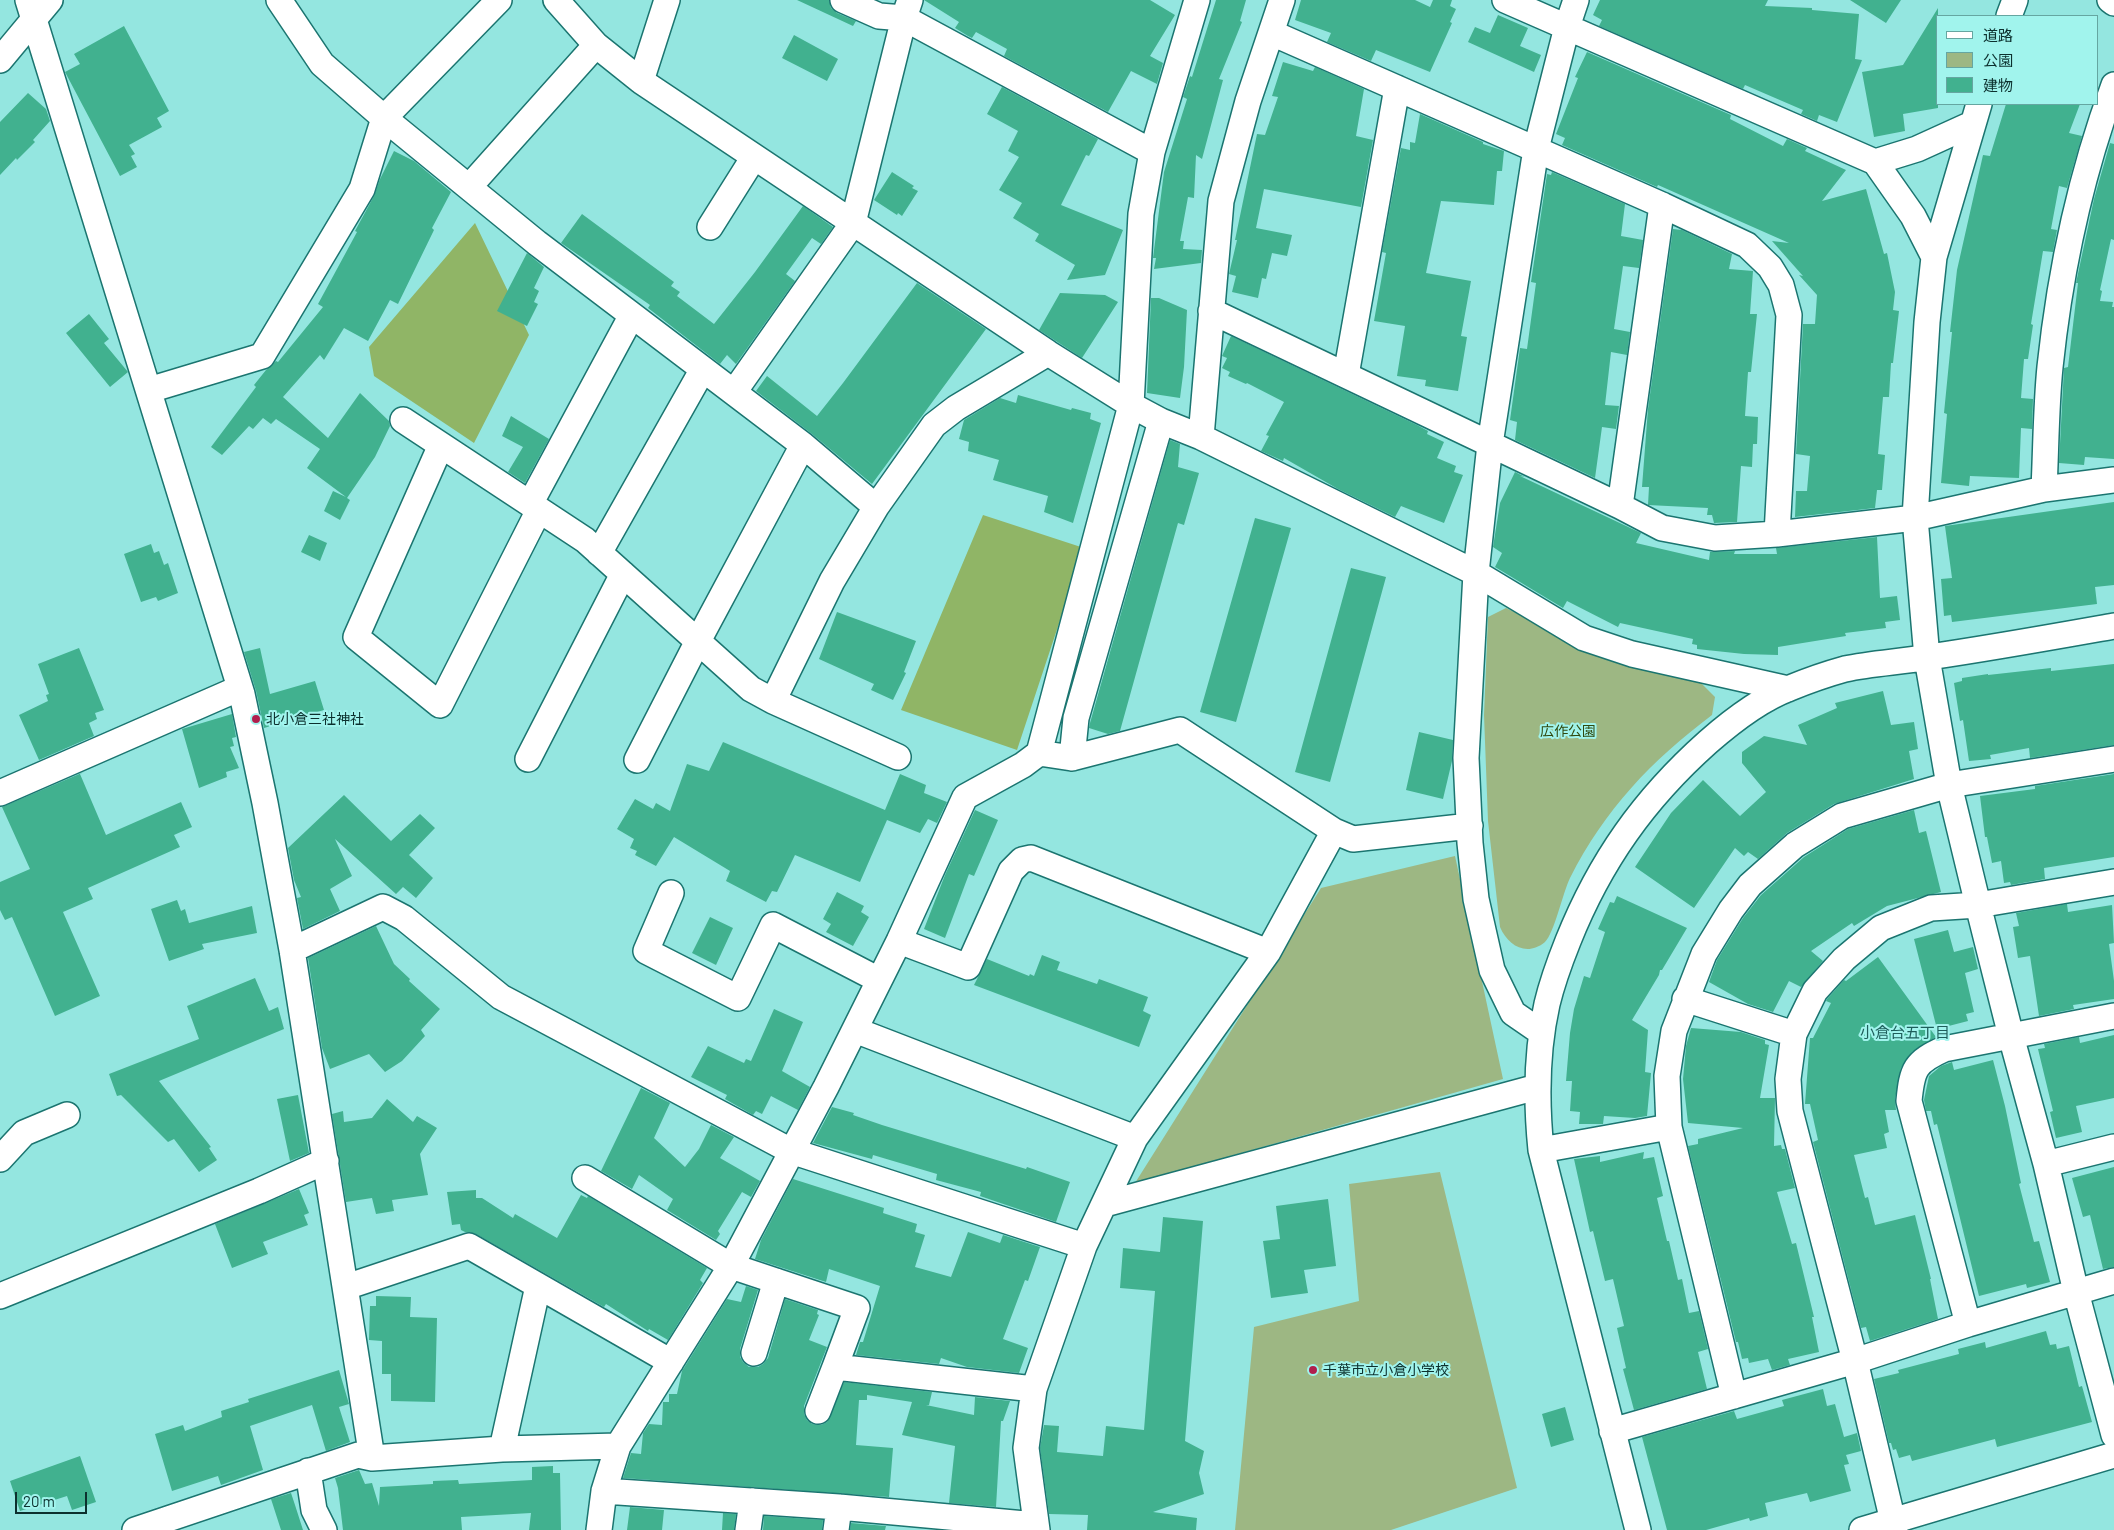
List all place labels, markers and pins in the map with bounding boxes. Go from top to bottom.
place label: 北小倉三社神社 [266,711,364,727]
marker: 北小倉三社神社 [250,713,262,725]
place label: 千葉市立小倉小学校 [1323,1362,1449,1378]
marker: 千葉市立小倉小学校 [1307,1364,1319,1376]

